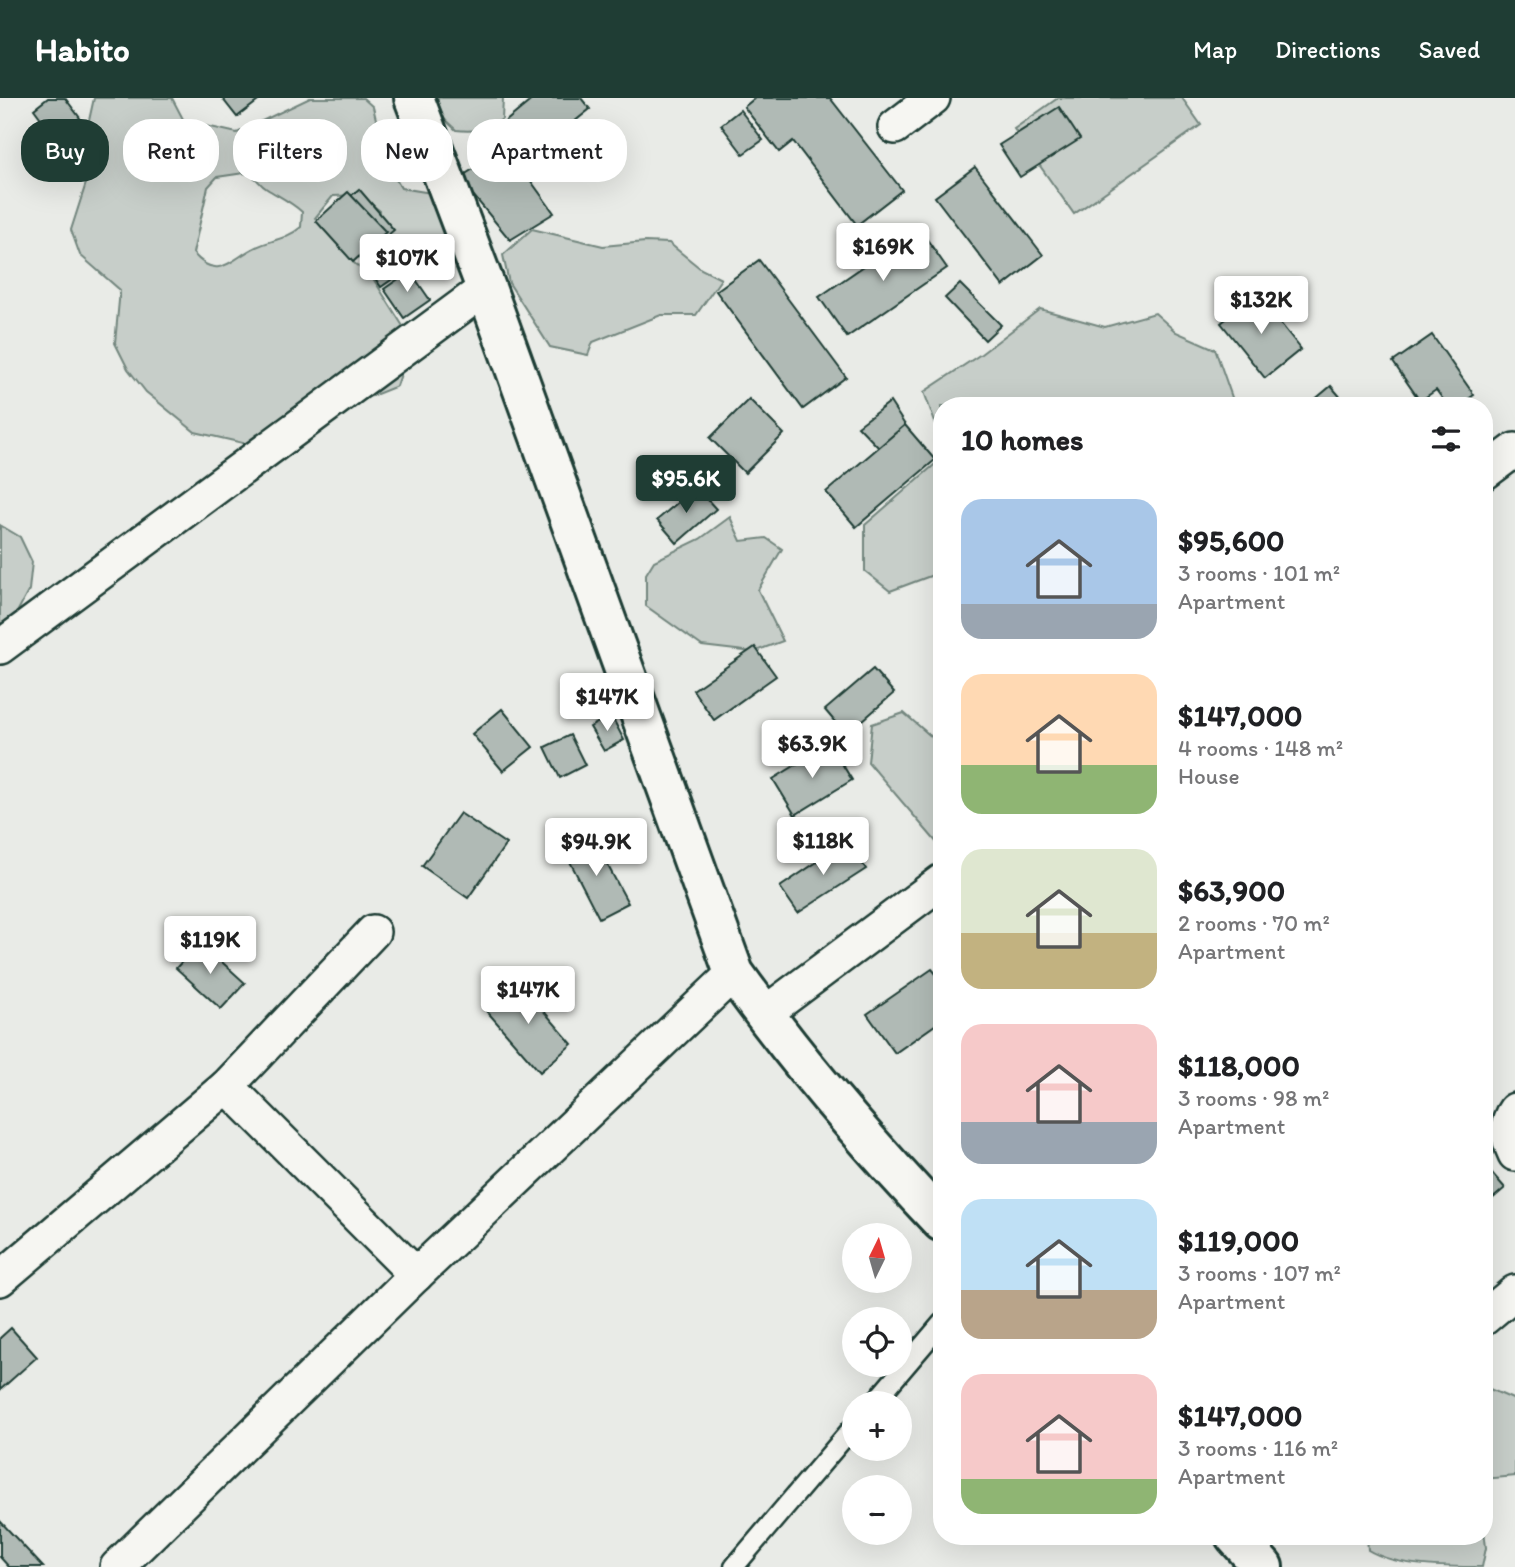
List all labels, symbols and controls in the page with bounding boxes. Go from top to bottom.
text: Habito [35,30,130,69]
text: Map [1193,35,1237,64]
text: Directions [1275,35,1381,64]
text: Saved [1419,35,1480,64]
chip: Buy [21,119,109,182]
chip: Rent [123,119,219,182]
chip: Filters [233,119,347,182]
chip: New [361,119,453,182]
chip: Apartment [467,119,627,182]
pin: $169K [834,223,932,283]
text: $169K [852,232,914,260]
pin: $107K [358,234,456,294]
text: $107K [376,243,438,271]
pin: $132K [1212,276,1310,336]
text: $132K [1230,285,1292,313]
icon: filters [1427,420,1465,458]
text: 10 homes [961,421,1084,458]
pin: $95.6K [629,456,743,515]
text: $95.6K [652,464,720,492]
text: $95,600 [1178,522,1285,559]
icon: home [1017,527,1101,611]
text: 3 rooms · 101 m² [1178,559,1340,587]
text: Apartment [1178,587,1285,615]
pin: $147K [558,674,656,733]
text: $147K [576,682,638,710]
text: $147,000 [1178,697,1303,734]
icon: home [1017,702,1101,786]
pin: $63.9K [755,720,869,780]
text: $63.9K [778,729,846,757]
text: 4 rooms · 148 m² [1178,734,1343,762]
text: House [1178,762,1240,790]
pin: $94.9K [539,818,653,878]
pin: $118K [774,818,872,877]
text: $118K [793,826,853,854]
text: $94.9K [561,827,631,855]
text: $63,900 [1178,872,1285,909]
icon: home [1017,877,1101,961]
text: 2 rooms · 70 m² [1178,909,1330,937]
pin: $119K [161,916,259,976]
text: $119K [180,925,240,953]
text: Apartment [1178,937,1285,965]
pin: $147K [479,967,577,1026]
text: $147K [497,975,559,1003]
text: $118,000 [1178,1047,1300,1084]
icon: home [1017,1052,1101,1136]
text: 3 rooms · 98 m² [1178,1084,1329,1112]
text: Apartment [1178,1112,1285,1140]
text: $119,000 [1178,1222,1299,1259]
north arrow [842,1223,912,1293]
map controls [842,1223,912,1545]
icon: home [1017,1227,1101,1311]
text: 3 rooms · 107 m² [1178,1259,1341,1287]
text: Apartment [1178,1287,1285,1315]
button: locate [842,1307,912,1377]
button: + [842,1391,912,1461]
text: $147,000 [1178,1397,1303,1434]
icon: home [1017,1402,1101,1486]
text: 3 rooms · 116 m² [1178,1434,1338,1462]
text: Apartment [1178,1462,1285,1490]
button: − [842,1475,912,1545]

